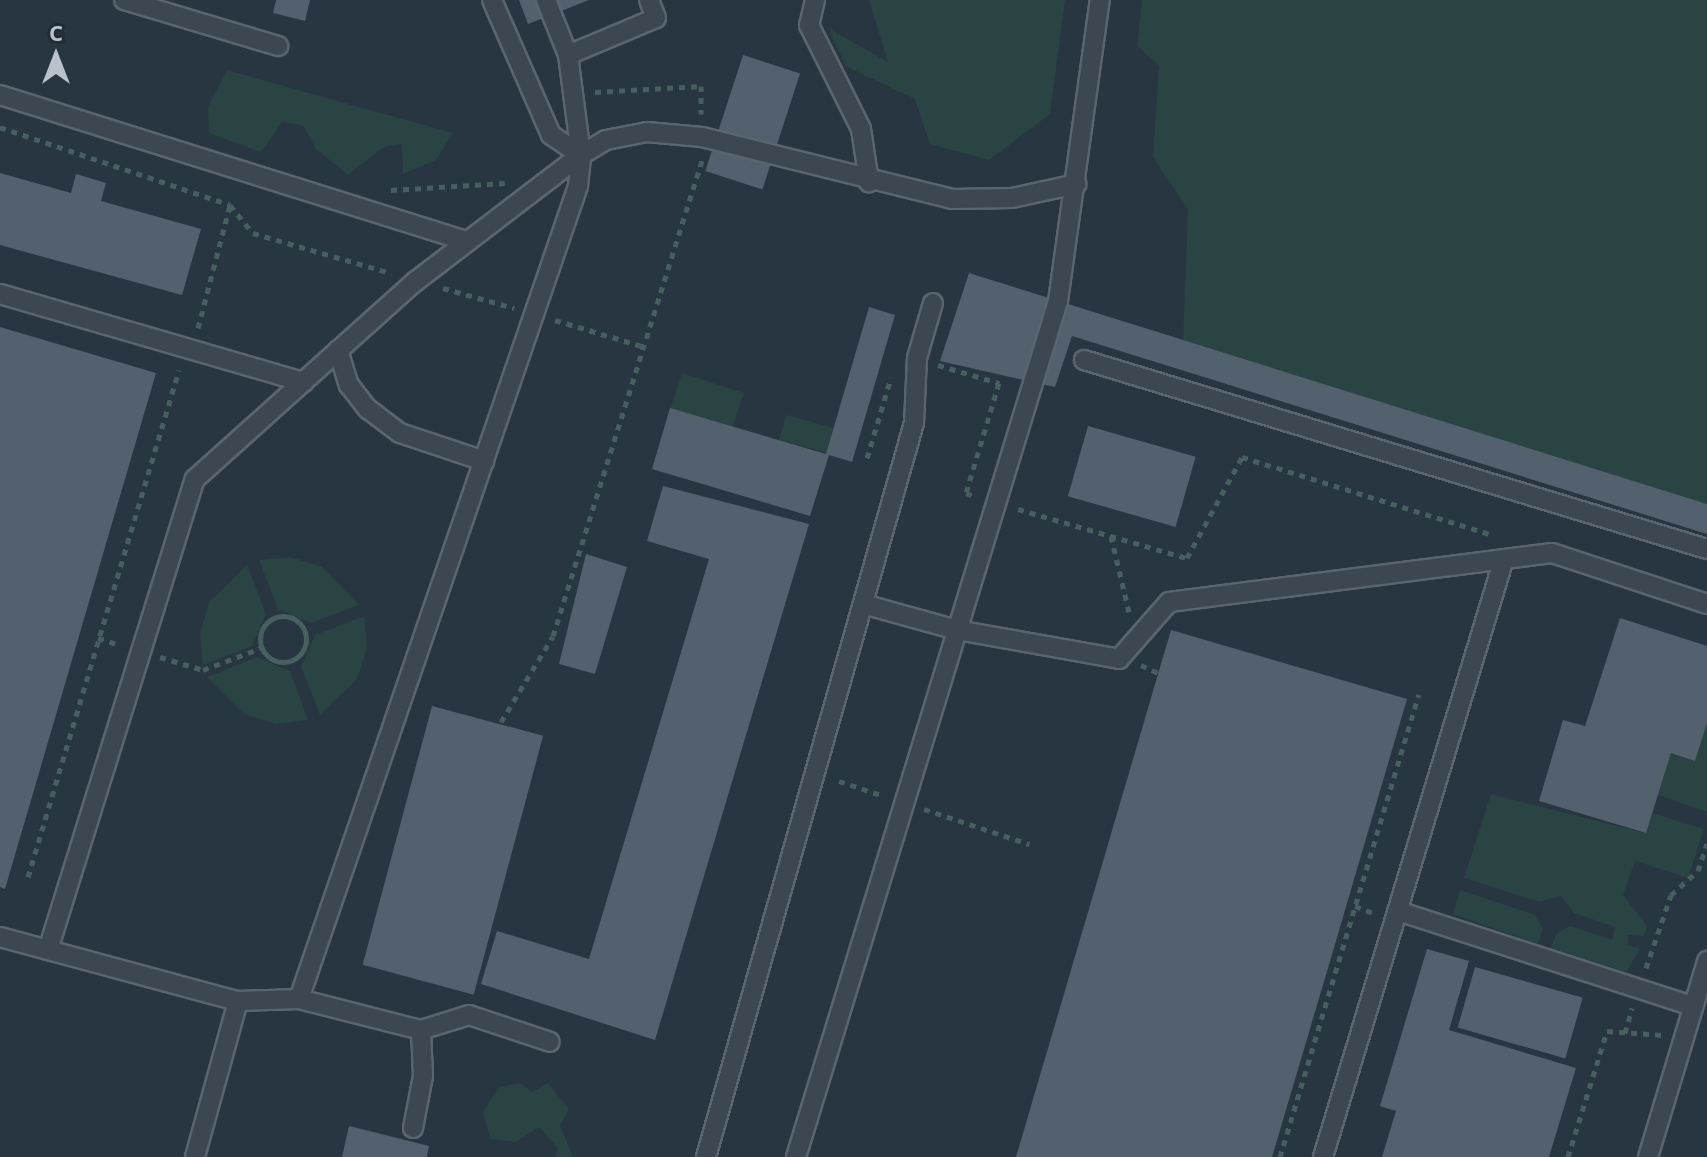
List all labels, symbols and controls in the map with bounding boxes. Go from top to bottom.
north arrow [16,16,96,96]
text: С [49,17,63,47]

